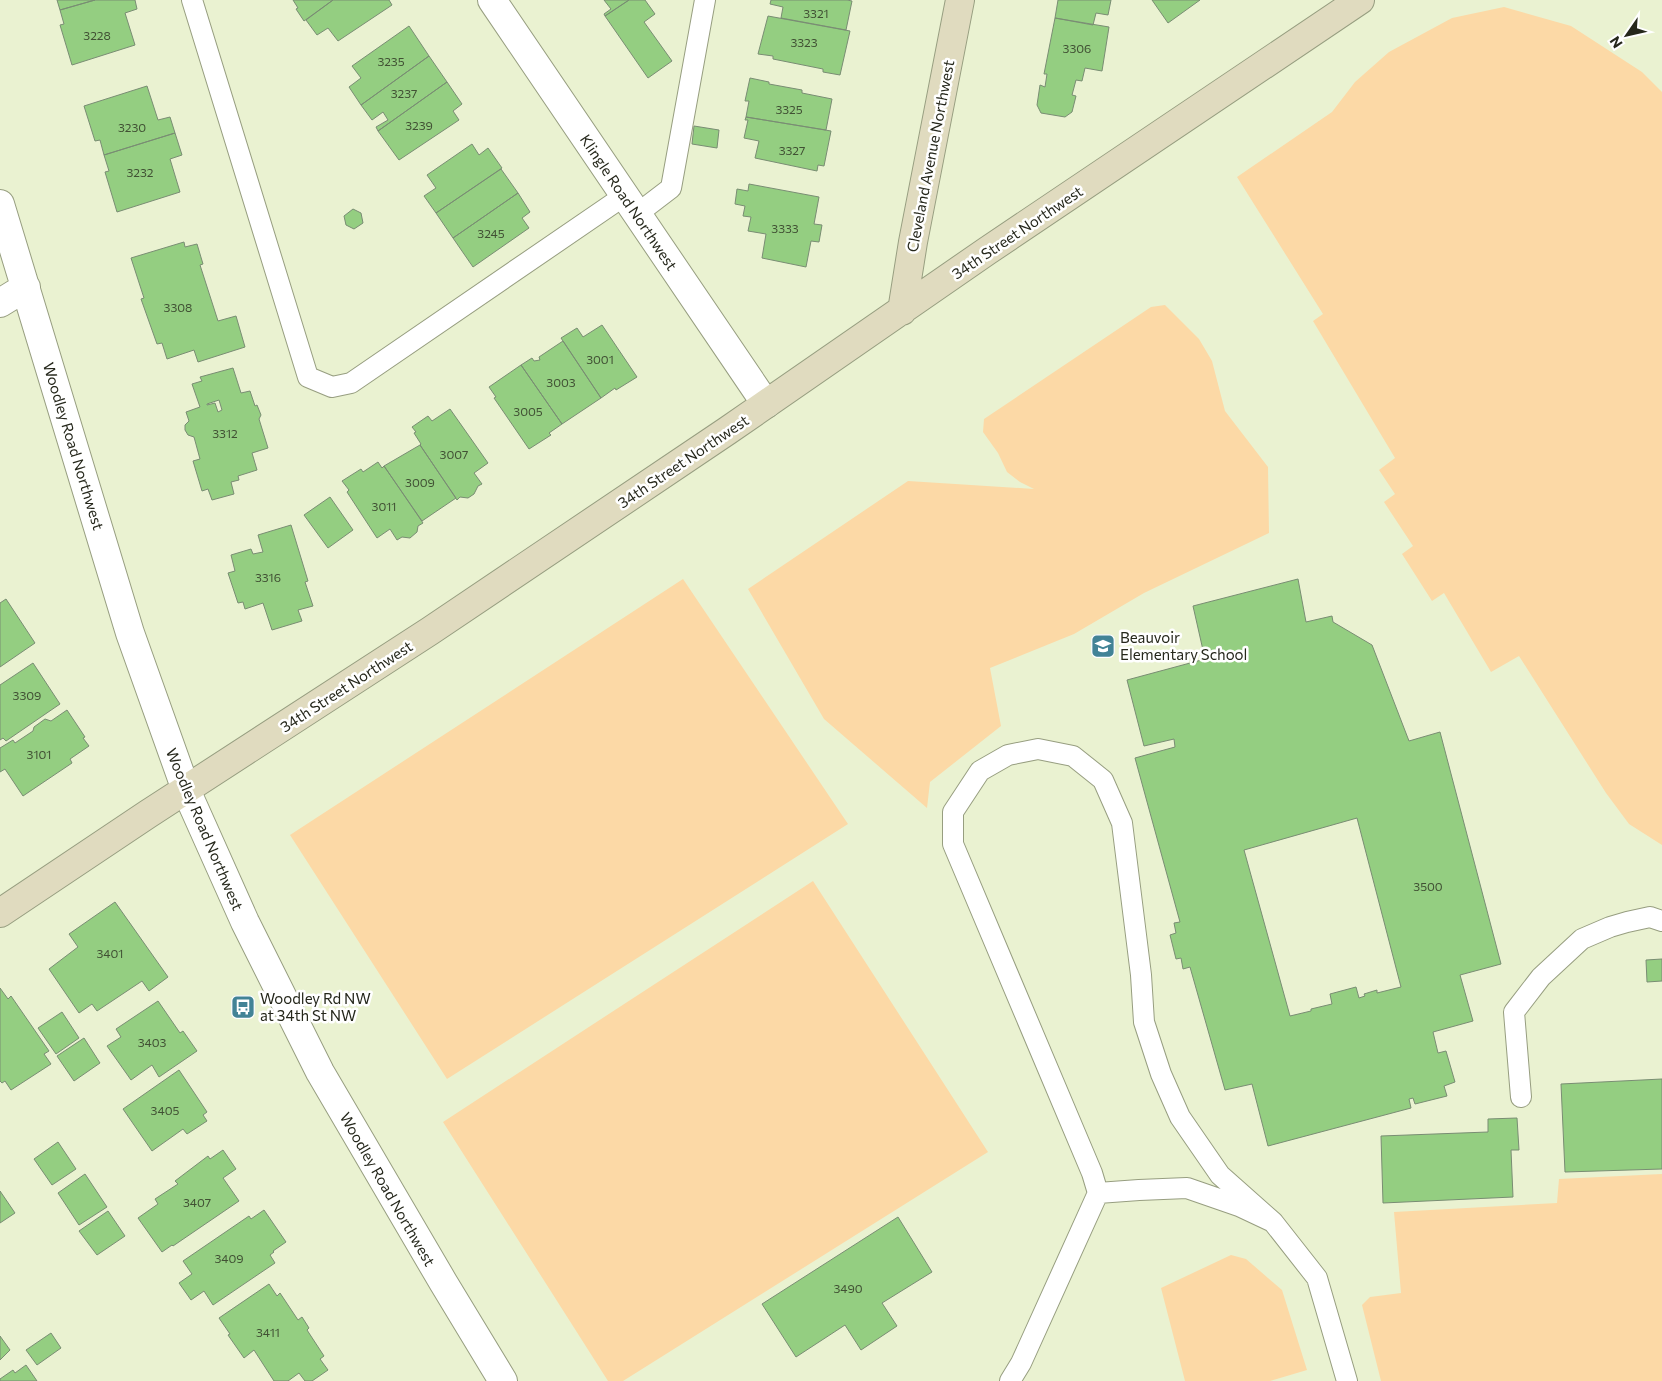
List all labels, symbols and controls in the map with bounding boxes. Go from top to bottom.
house number: 3321 [803,6,829,20]
north arrow [1602,10,1652,60]
house number: 3228 [83,28,111,42]
text: N [1606,33,1626,52]
house number: 3323 [790,35,818,49]
house number: 3306 [1063,41,1091,55]
house number: 3235 [377,54,405,68]
street label: Cleveland Avenue Northwest [903,58,957,254]
house number: 3237 [391,86,417,100]
house number: 3325 [775,102,803,116]
house number: 3239 [405,118,433,132]
house number: 3230 [118,120,146,134]
street label: Klingle Road Northwest [577,130,681,274]
house number: 3327 [779,143,805,157]
house number: 3232 [127,165,154,179]
street label: 34th Street Northwest [948,182,1086,282]
house number: 3333 [771,221,799,235]
house number: 3245 [477,226,505,240]
house number: 3308 [164,300,192,314]
house number: 3001 [586,352,614,366]
street label: Woodley Road Northwest [40,360,108,532]
house number: 3003 [546,375,576,389]
house number: 3005 [513,404,543,418]
street label: 34th Street Northwest [614,411,752,511]
house number: 3312 [212,426,238,440]
house number: 3007 [440,447,468,461]
house number: 3009 [405,475,435,489]
house number: 3011 [372,499,396,513]
house number: 3316 [255,570,281,584]
place label: Beauvoir Elementary School [1120,628,1247,663]
school or university icon: Beauvoir Elementary School [1090,633,1116,659]
street label: 34th Street Northwest [277,637,415,735]
house number: 3309 [13,688,41,702]
street label: Woodley Road Northwest [163,745,247,913]
house number: 3101 [27,747,51,761]
house number: 3500 [1413,879,1443,893]
house number: 3401 [96,946,124,960]
place label: Woodley Rd NW at 34th St NW [260,989,371,1024]
bus stop icon: Woodley Rd NW at 34th St NW [230,994,256,1020]
house number: 3403 [138,1035,166,1049]
house number: 3405 [151,1103,179,1117]
street label: Woodley Road Northwest [337,1109,439,1269]
house number: 3407 [183,1195,211,1209]
house number: 3409 [214,1251,244,1265]
house number: 3490 [833,1281,863,1295]
house number: 3411 [256,1325,280,1339]

